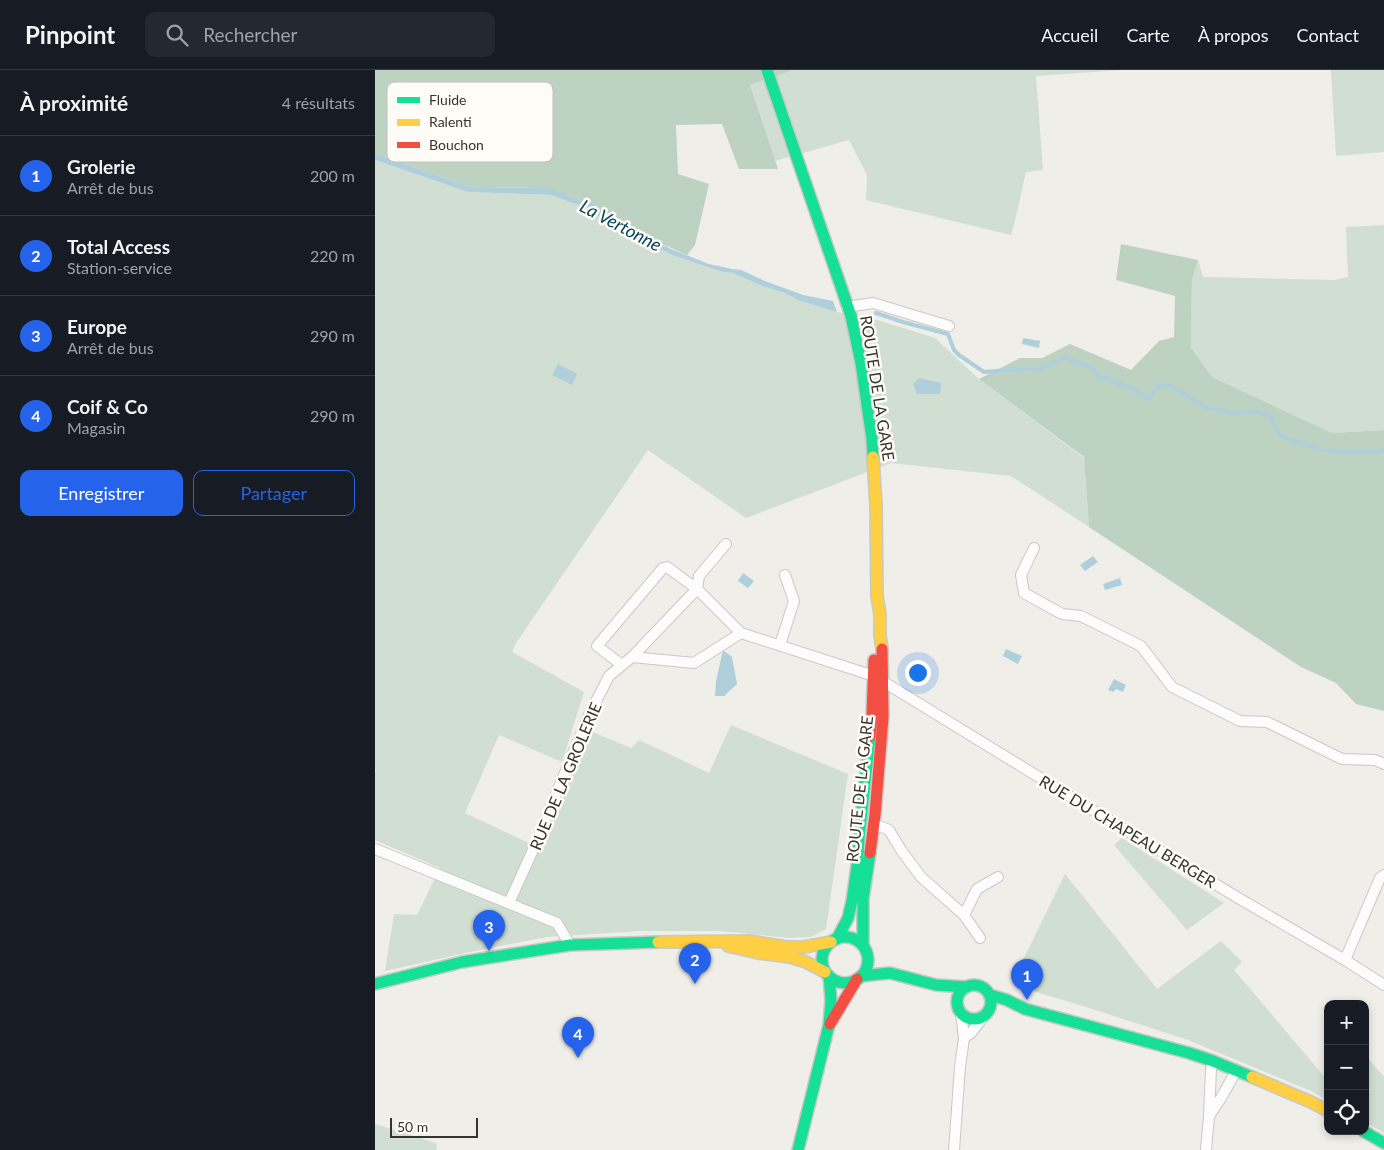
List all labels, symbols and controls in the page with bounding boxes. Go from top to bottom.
search box [145,12,495,57]
text: Pinpoint [25,20,115,49]
icon: search [163,21,191,49]
text: Rechercher [203,23,297,46]
text: Accueil [1041,24,1098,46]
text: Carte [1126,24,1170,46]
text: À propos [1198,24,1269,46]
text: Contact [1297,24,1359,46]
legend [387,82,553,162]
text: À proximité [20,90,128,115]
text: Fluide [429,91,467,108]
text: 4 résultats [282,93,355,112]
text: Ralenti [429,113,472,130]
text: Bouchon [429,136,484,153]
text: Grolerie [67,155,135,178]
text: 1 [31,166,41,185]
text: 200 m [310,166,355,185]
text: Arrêt de bus [67,178,154,197]
water label: La Vertonne [576,194,666,256]
text: Total Access [67,235,170,258]
text: 2 [31,246,41,265]
text: 220 m [310,246,355,265]
text: Station-service [67,258,172,277]
street label: ROUTE DE LA GARE [857,314,899,462]
text: Europe [67,315,127,338]
text: 3 [31,326,41,345]
text: 290 m [310,326,355,345]
text: Arrêt de bus [67,338,154,357]
text: Coif & Co [67,395,148,418]
text: 4 [31,406,41,425]
text: 290 m [310,406,355,425]
text: Magasin [67,418,126,437]
button: Enregistrer [20,470,183,516]
button: Partager [193,470,355,516]
your location [905,660,931,686]
street label: RUE DE LA GROLERIE [525,699,605,853]
street label: ROUTE DE LA GARE [842,715,876,863]
street label: RUE DU CHAPEAU BERGER [1036,771,1220,891]
pin: 3 [473,910,505,951]
pin: 2 [679,943,711,984]
pin: 1 [1011,959,1043,1000]
map controls [1324,1000,1369,1135]
button: + [1324,1000,1369,1045]
pin: 4 [562,1017,594,1058]
button: − [1324,1045,1369,1090]
button: locate [1324,1090,1369,1135]
scale bar [390,1115,477,1138]
text: 50 m [397,1118,428,1135]

